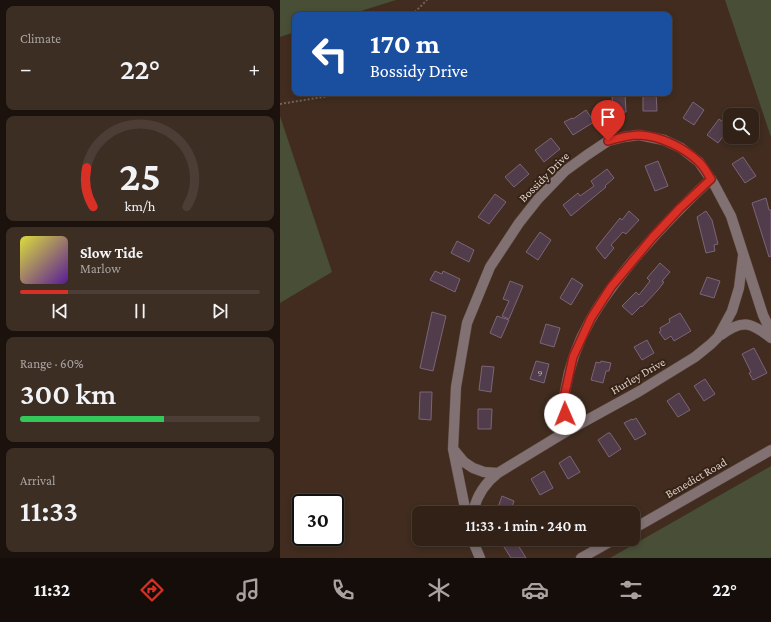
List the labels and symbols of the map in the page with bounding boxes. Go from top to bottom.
pin [591,100,625,141]
street label: Bossidy Drive [516,149,572,205]
street label: Hurley Drive [608,355,668,397]
house number: 9 [537,367,543,378]
position arrow [544,393,586,435]
street label: Benedict Road [663,454,730,501]
speed limit sign: 30 [292,494,344,546]

